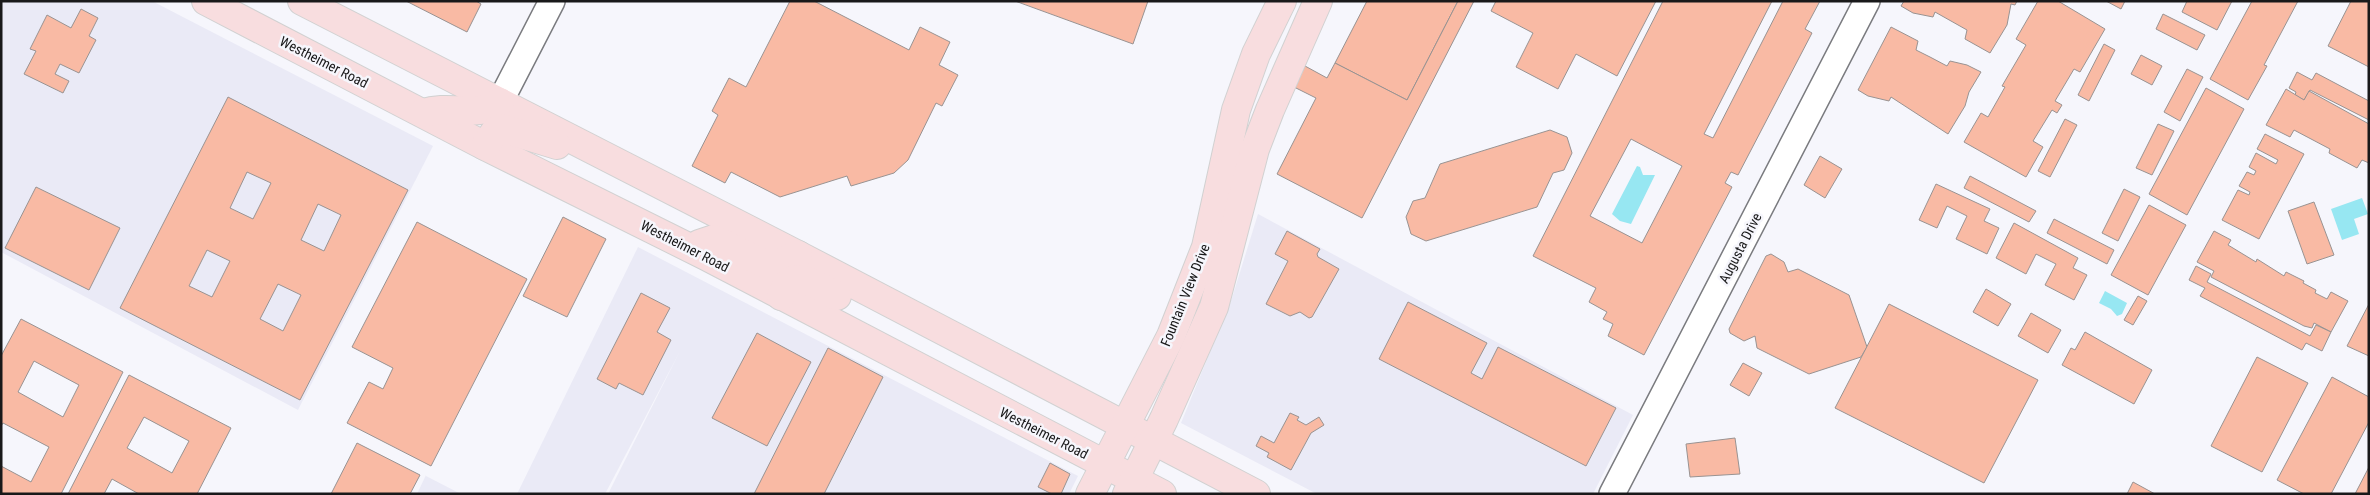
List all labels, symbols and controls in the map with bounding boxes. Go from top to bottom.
street label: Westheimer Road [277,33,371,91]
street label: Augusta Drive [1715,210,1765,286]
street label: Westheimer Road [638,217,732,275]
street label: Fountain View Drive [1157,241,1213,349]
street label: Westheimer Road [997,404,1091,462]

